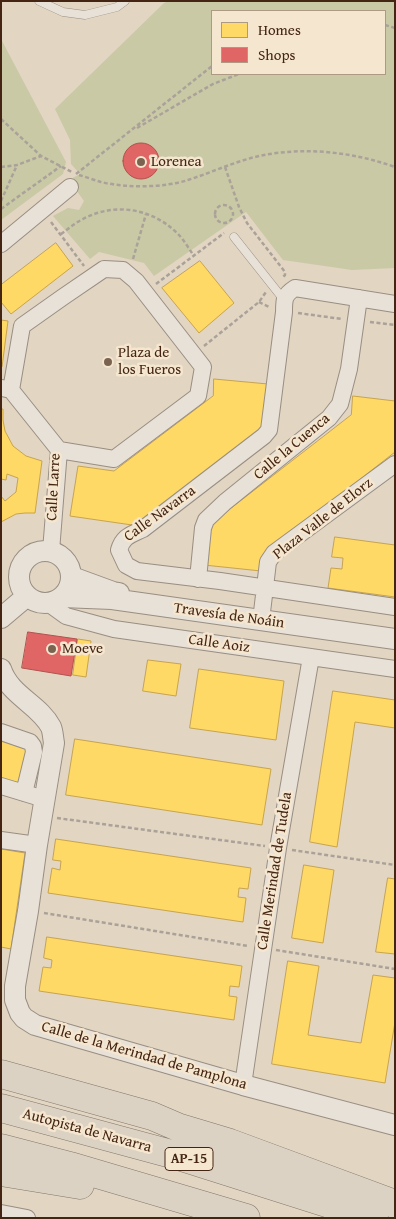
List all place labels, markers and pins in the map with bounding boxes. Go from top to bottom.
place label: Lorenea [151,153,202,171]
marker: Lorenea [135,156,147,168]
place label: Plaza de los Fueros [118,344,181,379]
marker: Plaza de los Fueros [102,356,114,368]
place label: Moeve [62,640,103,658]
marker: Moeve [46,643,58,655]

